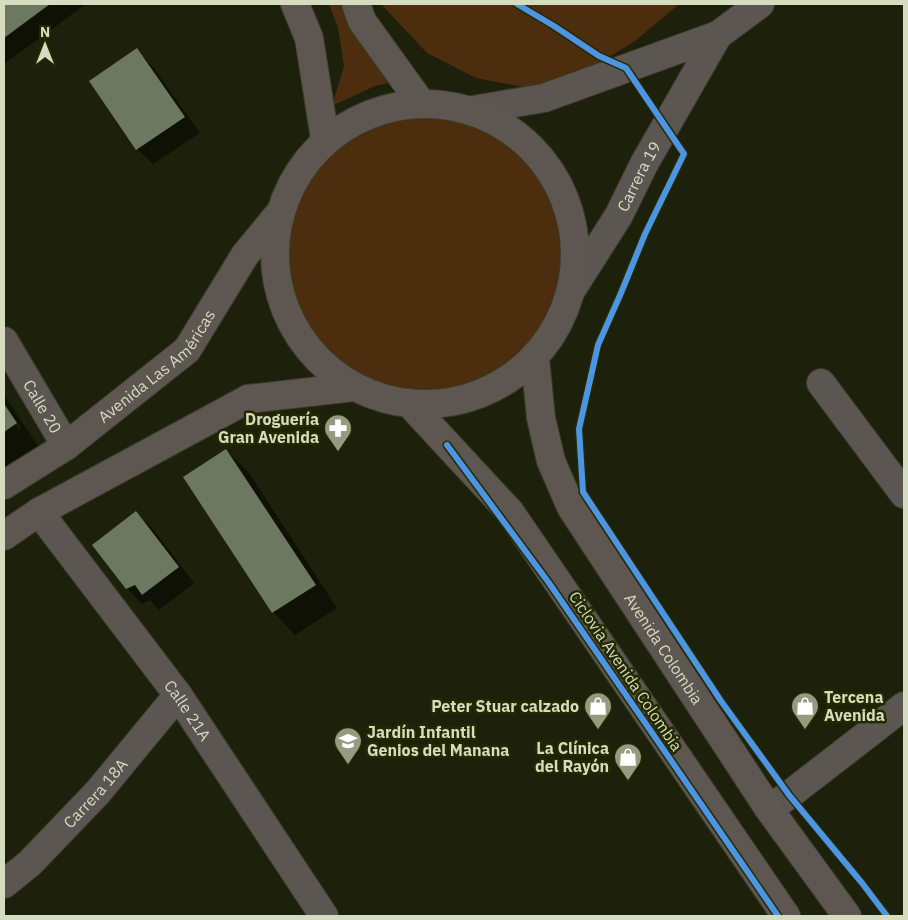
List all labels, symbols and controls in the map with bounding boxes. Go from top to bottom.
north arrow [20,20,70,70]
text: N [40,23,50,41]
street label: Carrera 19 [612,138,665,215]
street label: Avenida Las Américas [94,306,219,427]
street label: Calle 20 [19,376,66,437]
place label: Droguería Gran Avenida [218,409,319,447]
pharmacy icon: Droguería Gran Avenida [323,413,353,452]
street label: Ciclovia Avenida Colombia [565,587,687,755]
street label: Avenida Colombia [620,589,708,709]
street label: Calle 21A [160,676,215,745]
place label: Tercena Avenida [824,687,885,725]
shop icon: Peter Stuar calzado [583,691,613,730]
shop icon: Tercena Avenida [790,691,820,730]
place label: Peter Stuar calzado [431,696,579,716]
place label: Jardín Infantil Genios del Manana [367,722,509,760]
school or university icon: Jardín Infantil Genios del Manana [333,726,363,765]
place label: La Clínica del Rayón [535,738,609,776]
shop icon: La Clínica del Rayón [613,742,643,781]
street label: Carrera 18A [59,754,132,832]

